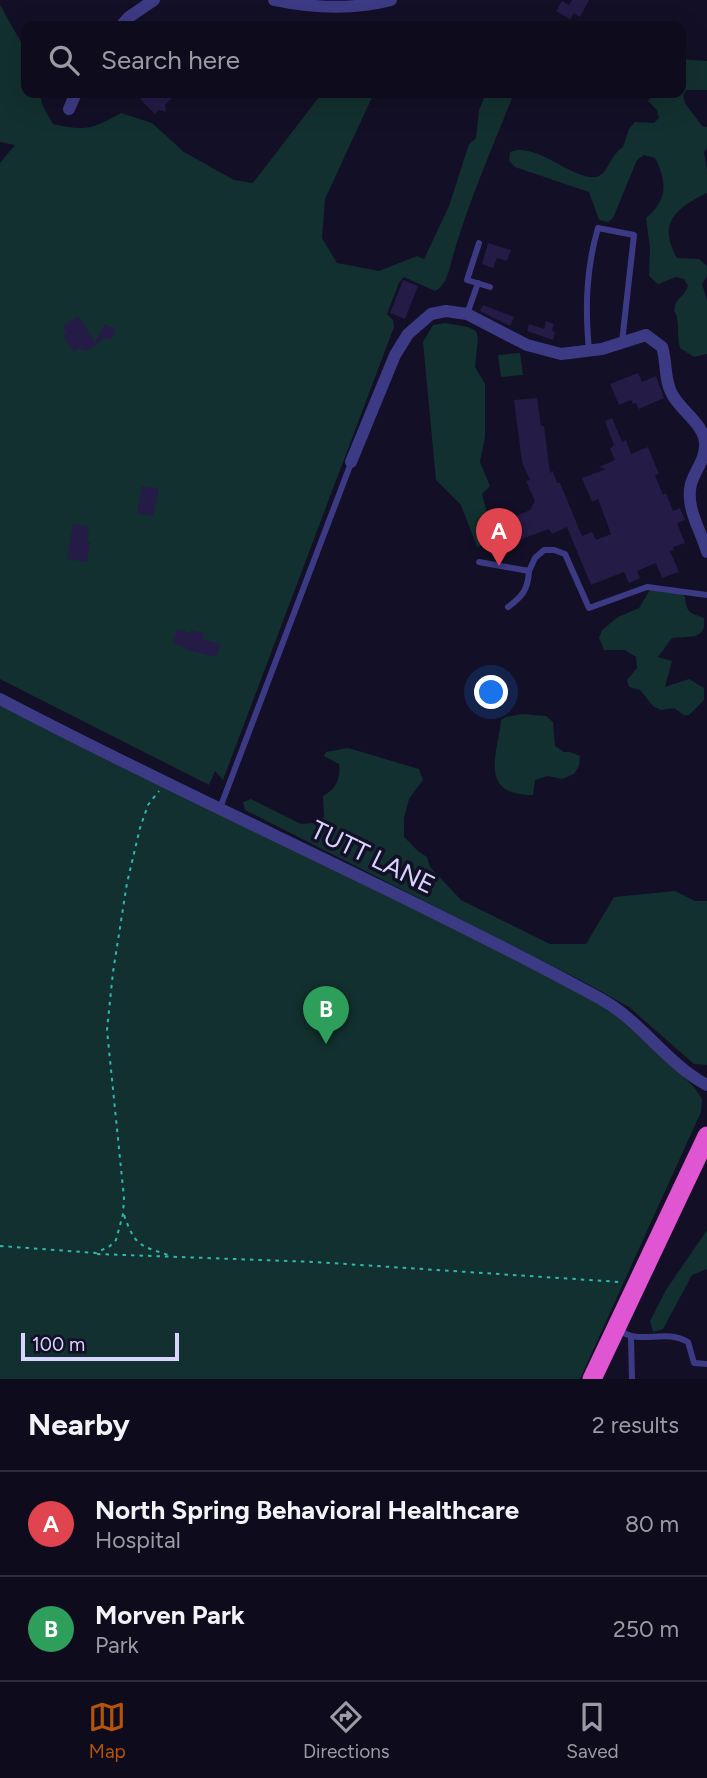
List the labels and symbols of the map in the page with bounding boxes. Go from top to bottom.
pin: A [476,508,522,566]
your location [474,675,508,709]
street label: TUTT LANE [306,813,440,901]
pin: B [303,986,349,1044]
scale bar [21,1330,178,1362]

